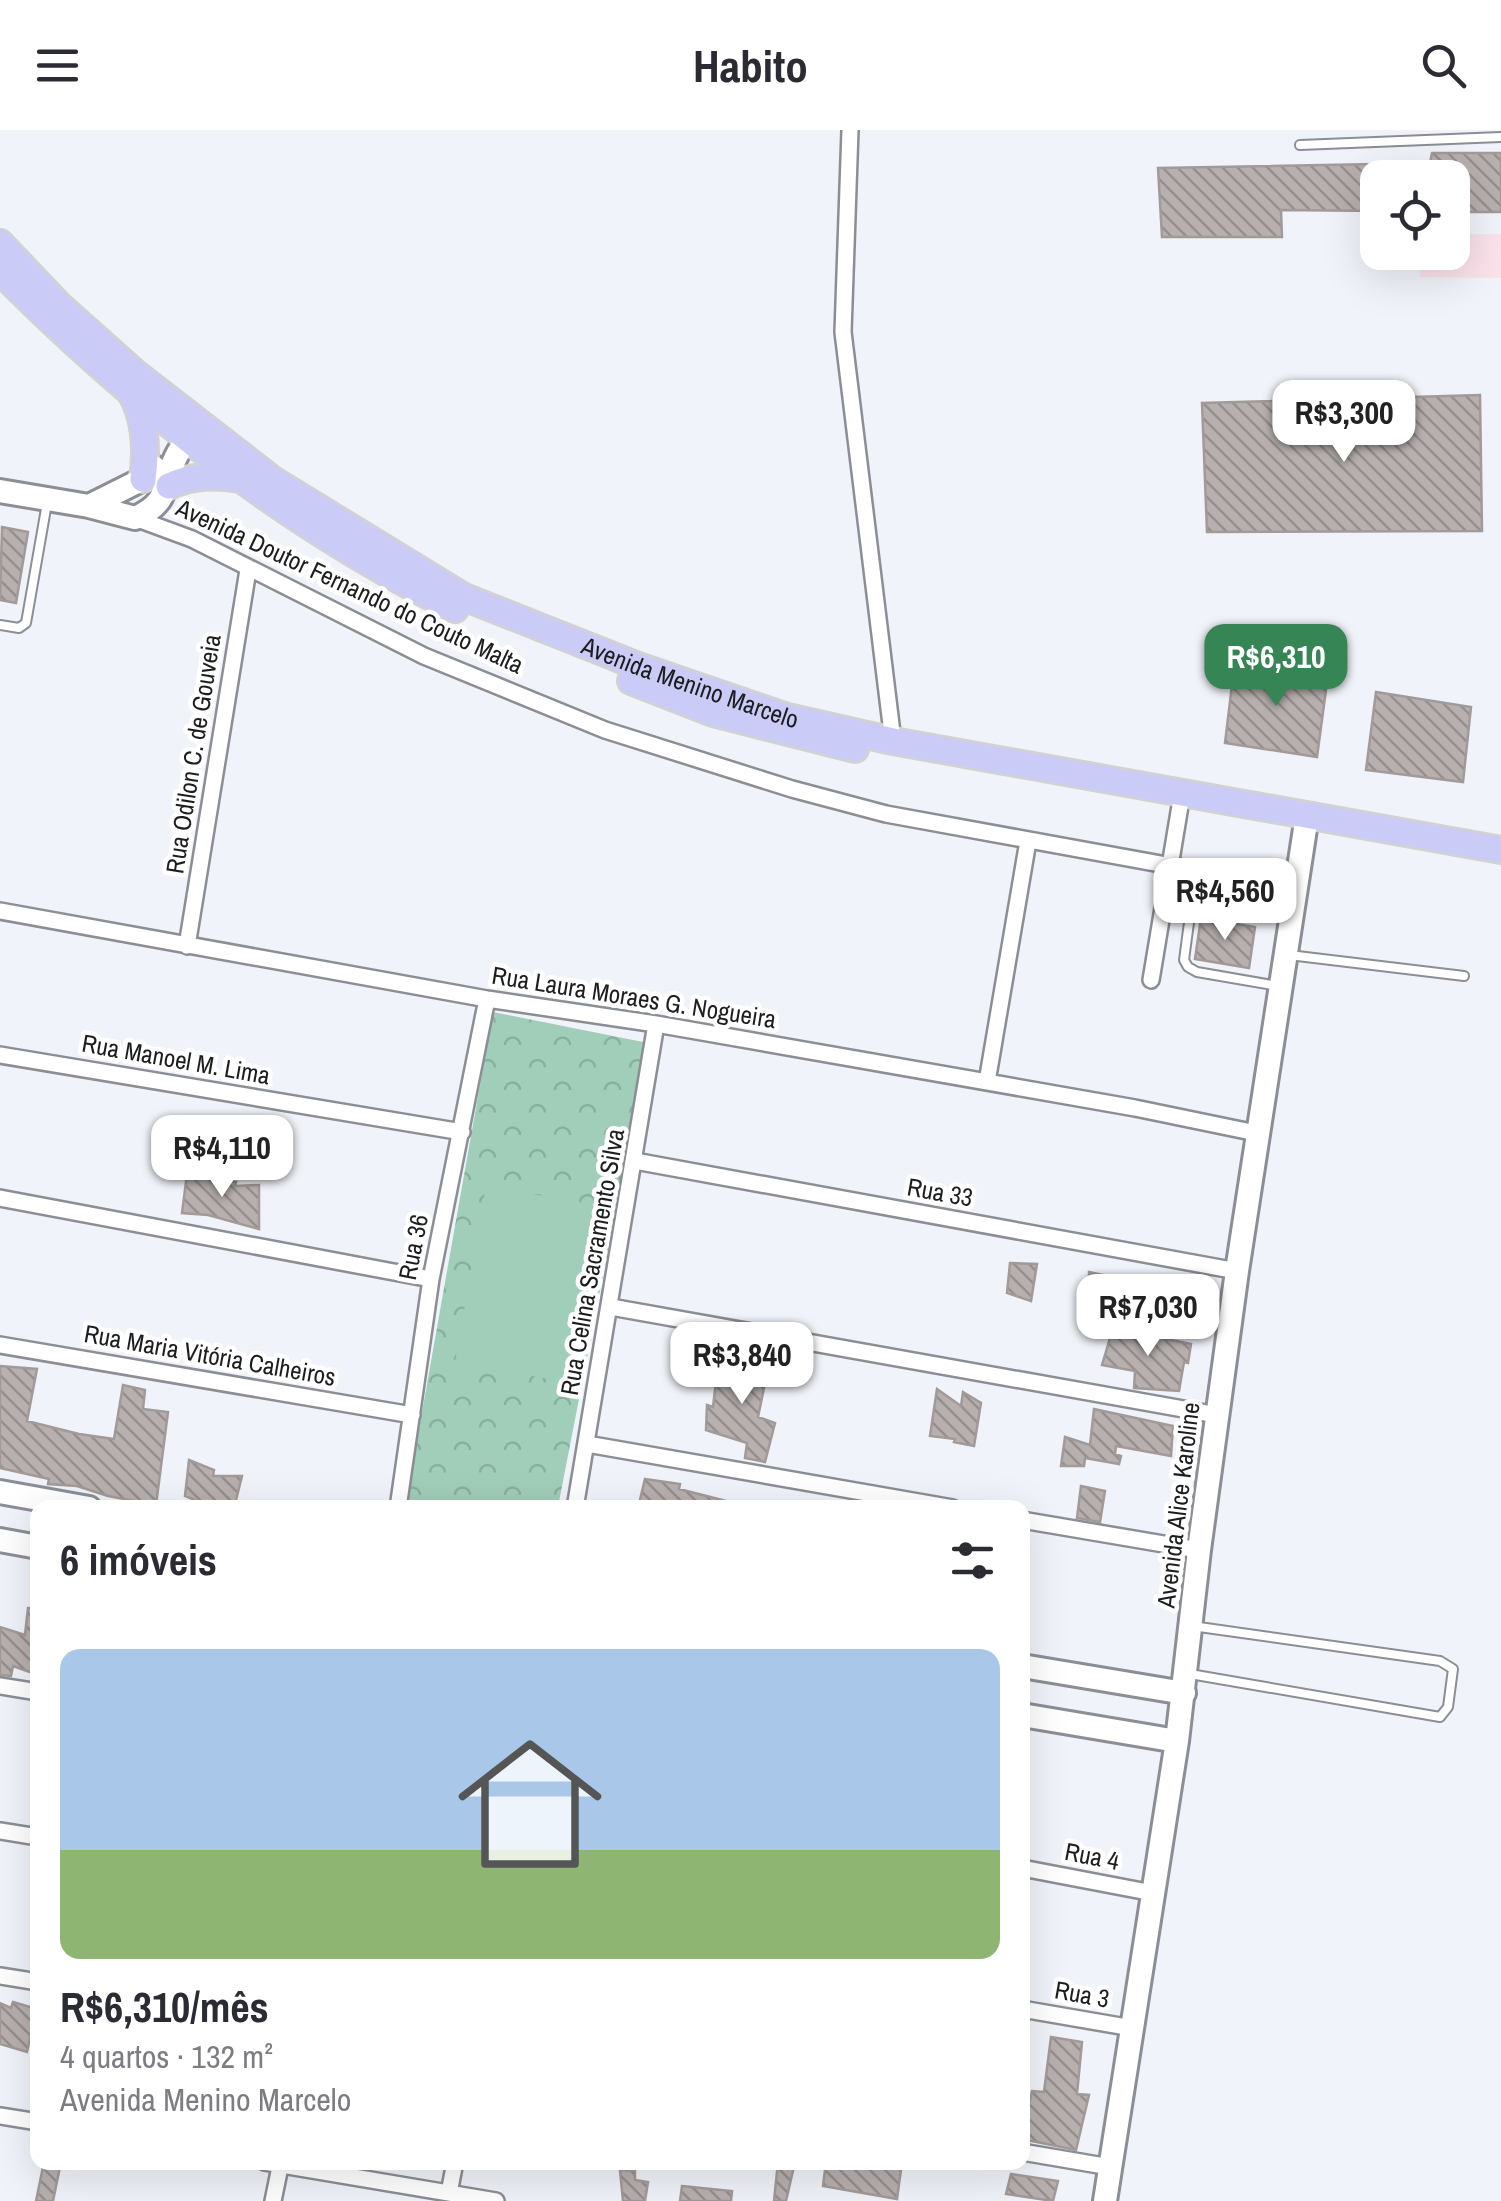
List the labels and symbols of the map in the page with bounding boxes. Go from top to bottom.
pin: R$3,300 [1252,380,1436,465]
street label: Avenida Doutor Fernando do Couto Malta [170,490,530,682]
pin: R$6,310 [1184,624,1368,709]
street label: Avenida Menino Marcelo [576,628,801,736]
street label: Rua Odilon C. de Gouveia [157,631,229,876]
pin: R$4,560 [1133,858,1317,943]
street label: Rua Laura Moraes G. Nogueira [490,958,779,1036]
street label: Rua Manoel M. Lima [79,1026,273,1092]
pin: R$4,110 [130,1115,314,1200]
street label: Rua Celina Sacramento Silva [552,1125,632,1398]
street label: Rua 33 [904,1170,976,1214]
street label: Rua 36 [390,1211,436,1283]
pin: R$7,030 [1056,1274,1240,1359]
street label: Rua Maria Vitória Calheiros [82,1316,338,1394]
pin: R$3,840 [650,1322,834,1407]
street label: Avenida Alice Karoline [1148,1400,1207,1611]
street label: Rua 4 [1062,1834,1122,1878]
street label: Rua 3 [1052,1973,1112,2015]

